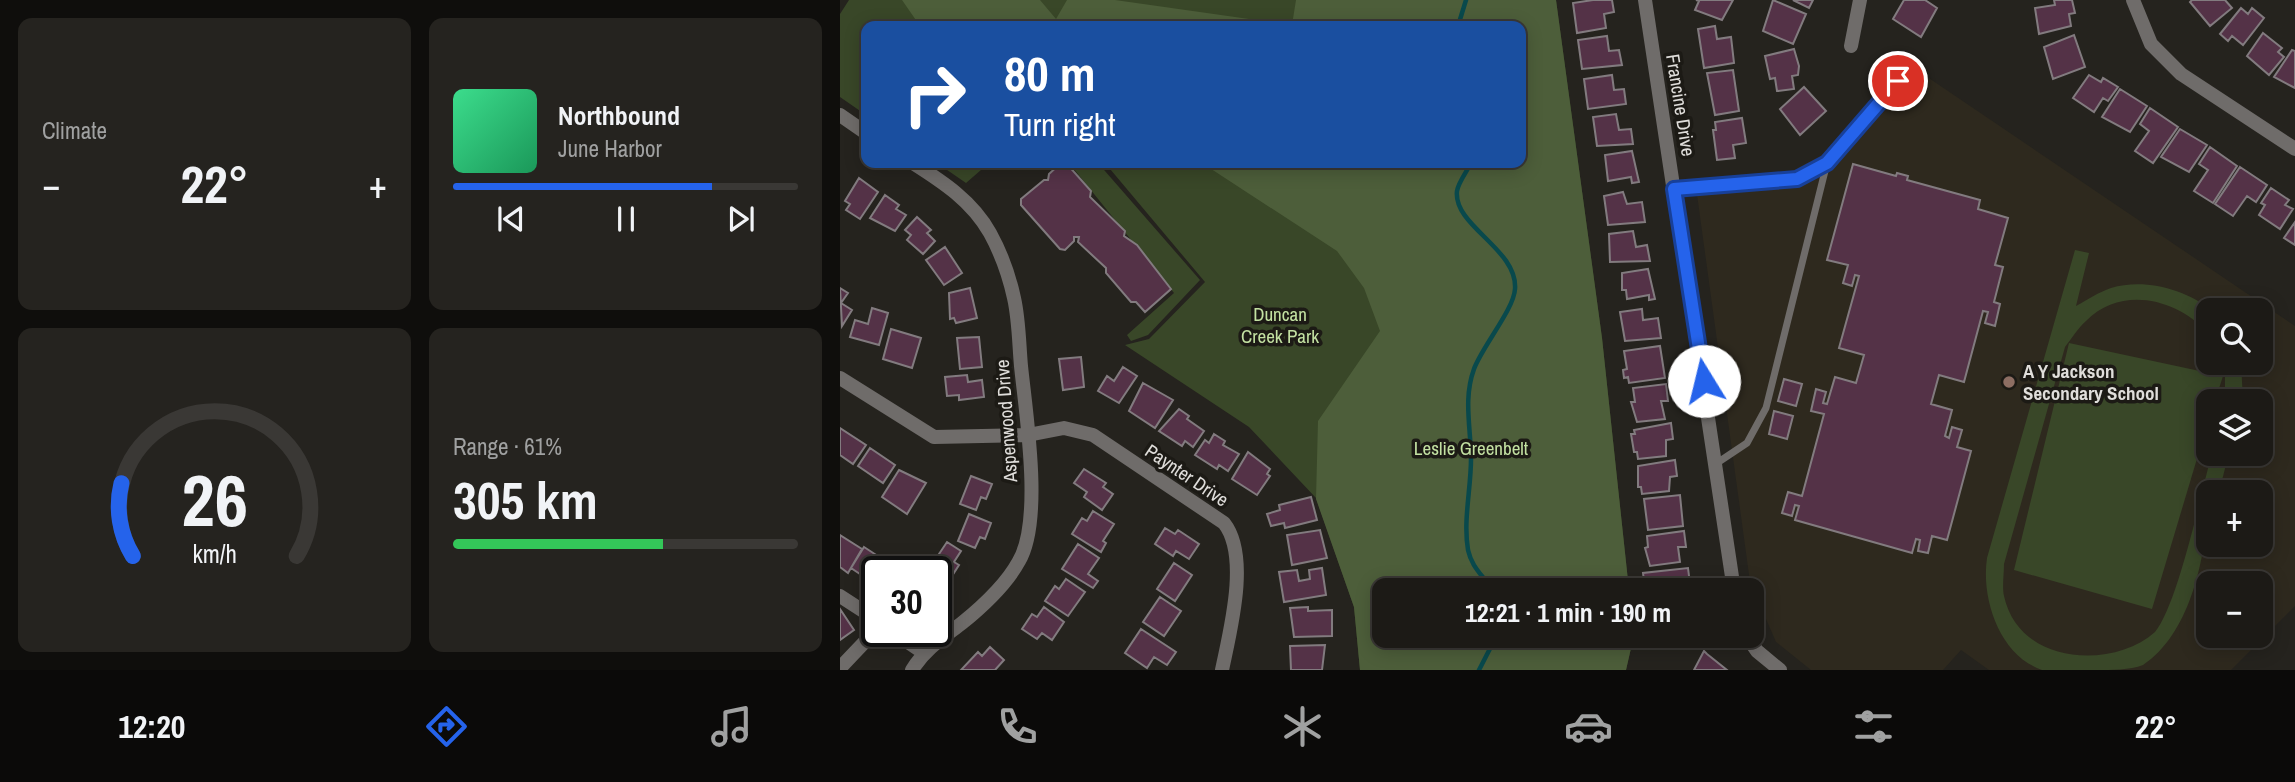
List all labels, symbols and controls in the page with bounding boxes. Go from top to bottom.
text: 80 m [1004,40,1096,106]
icon: right [889,49,980,140]
pin [1868,51,1928,111]
street label: Francine Drive [1660,52,1702,158]
icon: arrive [1879,62,1917,100]
text: Northbound [558,98,680,133]
text: Turn right [1004,103,1116,146]
text: Climate [42,115,107,146]
text: June Harbor [558,133,662,164]
text: 22° [180,149,249,219]
text: − [42,159,60,210]
text: + [369,159,387,210]
icon: previous [492,200,530,238]
icon: pause [607,200,645,238]
icon: next [722,200,760,238]
map controls [2196,298,2273,648]
button: search [2196,298,2273,375]
park label: Duncan Creek Park [1241,301,1319,349]
position arrow [1667,344,1741,418]
place label: A Y Jackson Secondary School [2023,358,2159,406]
street label: Aspenwood Drive [989,359,1023,484]
marker: A Y Jackson Secondary School [2001,374,2017,390]
button: layers [2196,389,2273,466]
text: Range · 61% [453,431,562,462]
park label: Leslie Greenbelt [1414,435,1529,461]
street label: Paynter Drive [1140,438,1234,512]
text: 26 [181,451,248,549]
text: 305 km [453,465,598,535]
button: + [2196,480,2273,557]
text: km/h [192,537,237,571]
speed limit sign: 30 [861,556,952,647]
button: − [2196,571,2273,648]
text: 12:21 · 1 min · 190 m [1465,595,1671,630]
icon: directions [422,702,471,751]
icon: music [707,702,756,751]
icon: phone [993,702,1042,751]
icon: climate [1278,702,1327,751]
icon: car [1564,702,1613,751]
icon: filters [1849,702,1898,751]
text: 12:20 [118,705,185,748]
text: 22° [2135,705,2177,748]

